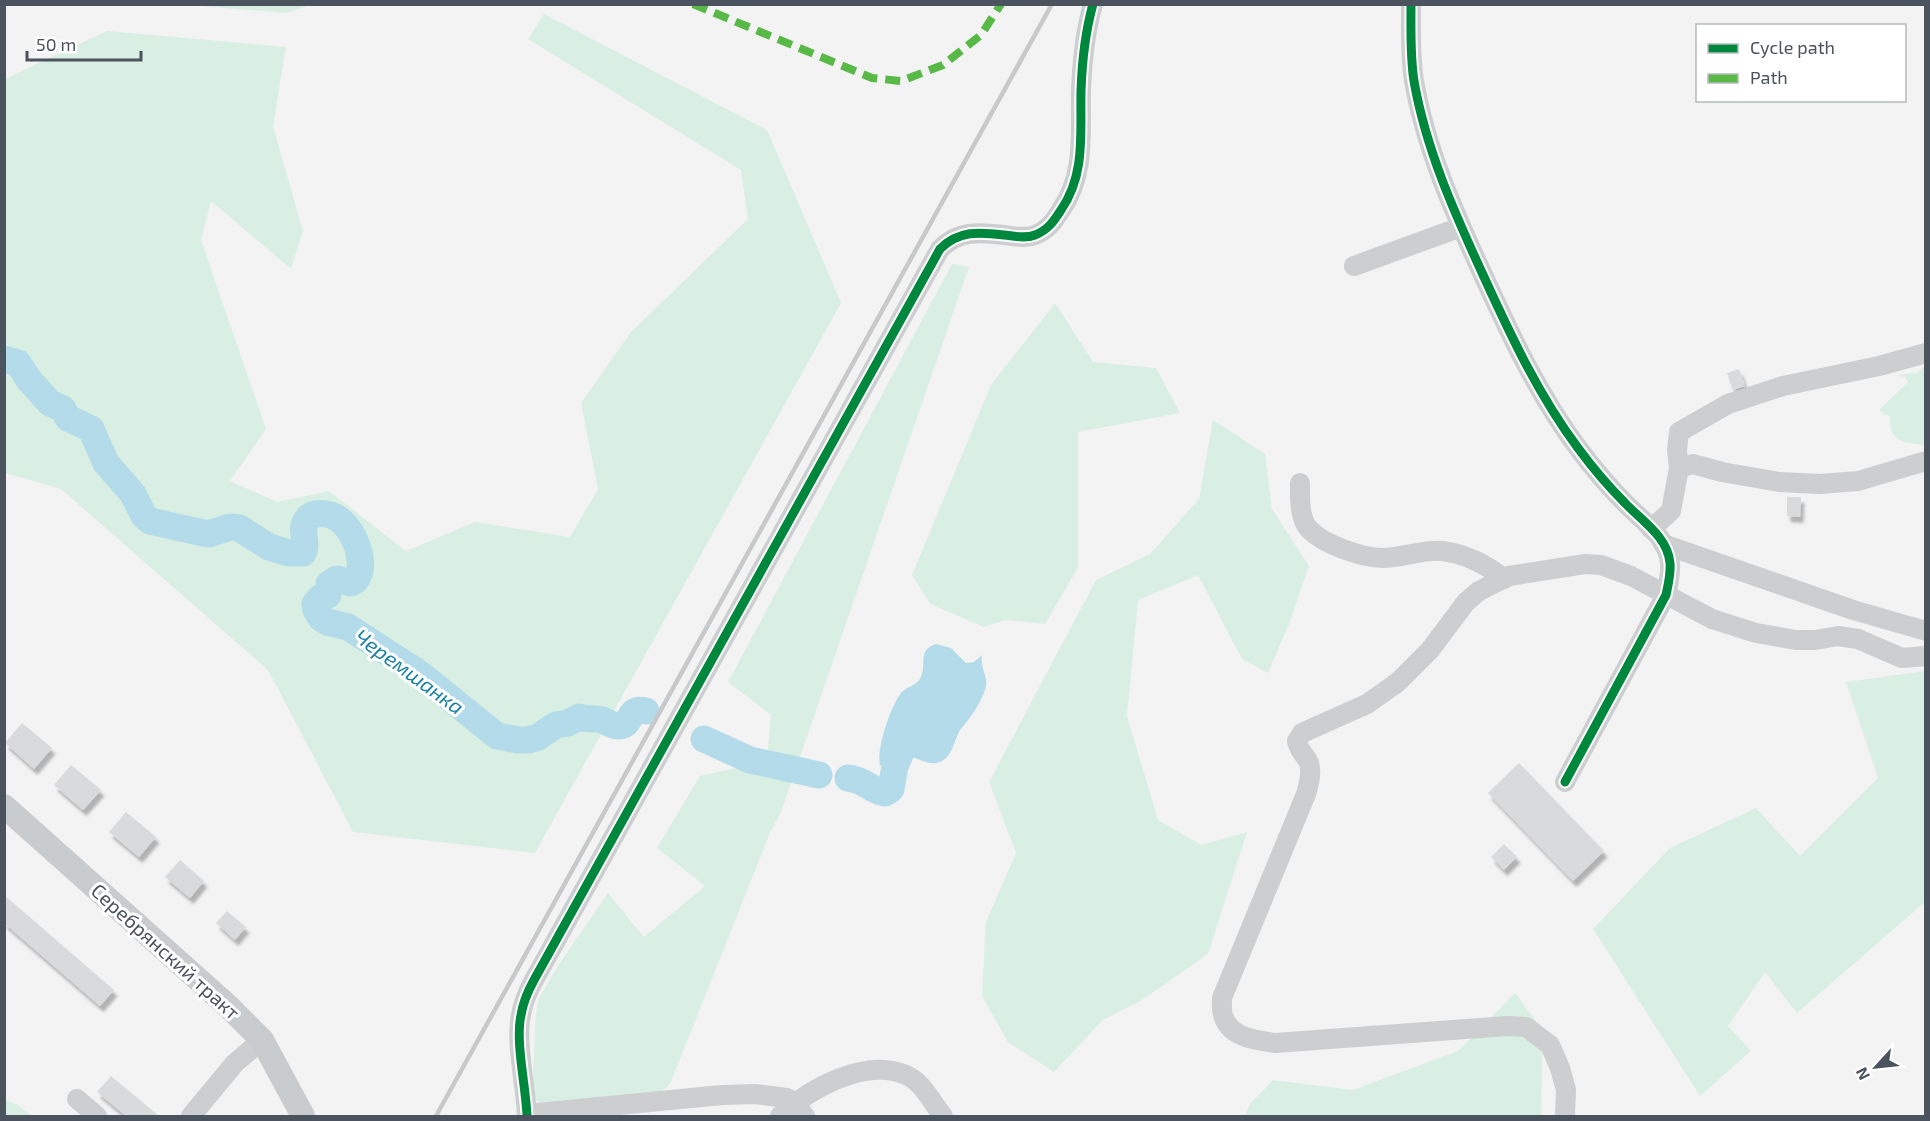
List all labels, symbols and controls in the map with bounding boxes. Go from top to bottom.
scale bar [27,24,141,62]
legend [1696,24,1906,102]
text: 50 m [36,33,76,55]
text: Cycle path [1750,36,1835,58]
text: Path [1750,66,1788,88]
water label: Черемшанка [351,623,469,719]
street label: Серебрянский тракт [87,878,245,1024]
north arrow [1846,1037,1906,1097]
text: N [1851,1065,1873,1084]

